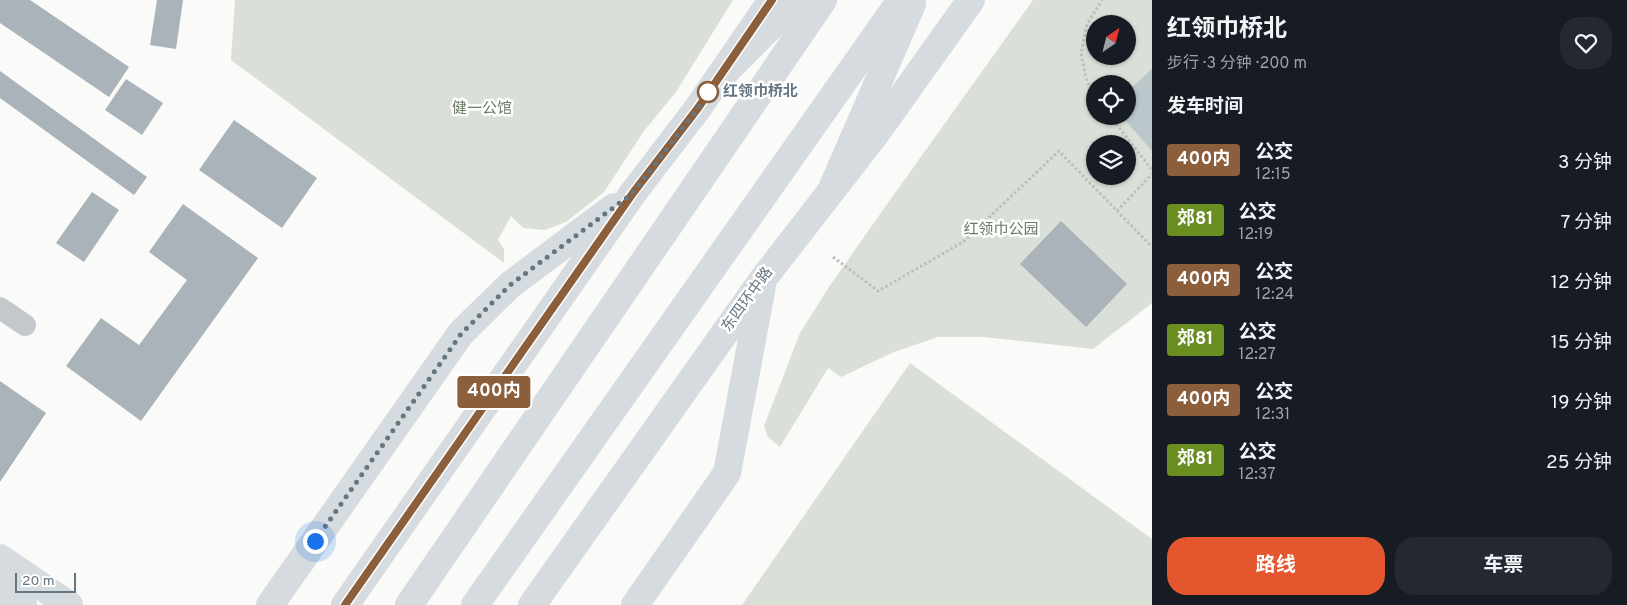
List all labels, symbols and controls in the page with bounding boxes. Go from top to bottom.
north arrow [1086,15,1136,65]
map controls [1086,15,1136,185]
text: 红领巾桥北 [1167,15,1287,45]
button: heart [1560,17,1612,69]
text: 步行 · 3 分钟 · 200 m [1167,54,1307,74]
button: locate [1086,75,1136,125]
marker: 红领巾桥北 [697,81,719,103]
place label: 红领巾桥北 [723,83,798,102]
text: 发车时间 [1167,95,1243,119]
park label: 健一公馆 [452,100,512,119]
button: layers [1086,135,1136,185]
text: 公交 [1255,141,1293,165]
text: 400内 [1177,148,1230,171]
text: 3 分钟 [1558,151,1612,175]
text: 12:15 [1255,165,1291,185]
text: 公交 [1239,201,1277,225]
text: 郊81 [1177,208,1214,231]
text: 7 分钟 [1560,211,1612,235]
park label: 红领巾公园 [963,221,1039,240]
text: 12:19 [1239,225,1273,245]
text: 公交 [1255,261,1293,285]
street label: 东四环中路 [718,264,778,336]
text: 400内 [1177,268,1230,291]
text: 12 分钟 [1551,271,1612,295]
text: 12:24 [1255,285,1294,305]
text: 公交 [1239,321,1277,345]
text: 郊81 [1177,328,1214,351]
text: 15 分钟 [1551,331,1612,355]
text: 12:27 [1239,345,1276,365]
line badge: 400内 [459,376,529,408]
text: 400内 [467,380,521,403]
text: 公交 [1255,381,1293,405]
text: 400内 [1177,388,1230,411]
text: 19 分钟 [1551,391,1612,415]
text: 12:31 [1255,405,1290,425]
text: 公交 [1239,441,1277,465]
text: 郊81 [1177,448,1214,471]
text: 25 分钟 [1546,451,1612,475]
text: 12:37 [1239,465,1276,485]
your location [303,529,328,554]
button: 路线 [1167,537,1385,595]
button: 车票 [1395,537,1612,595]
scale bar [15,570,76,593]
text: 20 m [22,573,55,590]

